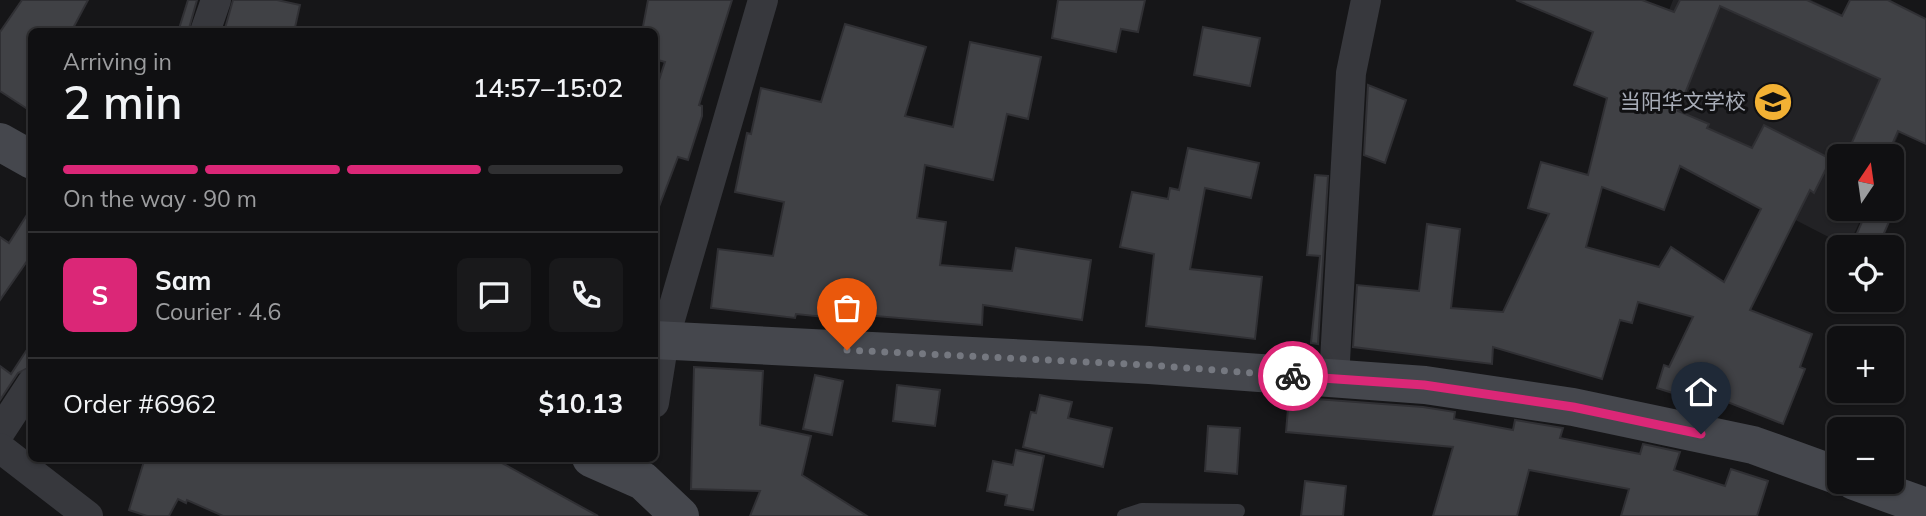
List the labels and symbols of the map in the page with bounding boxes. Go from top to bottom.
school or university icon: 当阳华文学校 [1752,81,1794,123]
place label: 当阳华文学校 [1620,88,1746,114]
north arrow [1827,144,1904,220]
pin [817,278,877,350]
courier [1258,341,1328,411]
pin [1671,362,1731,434]

